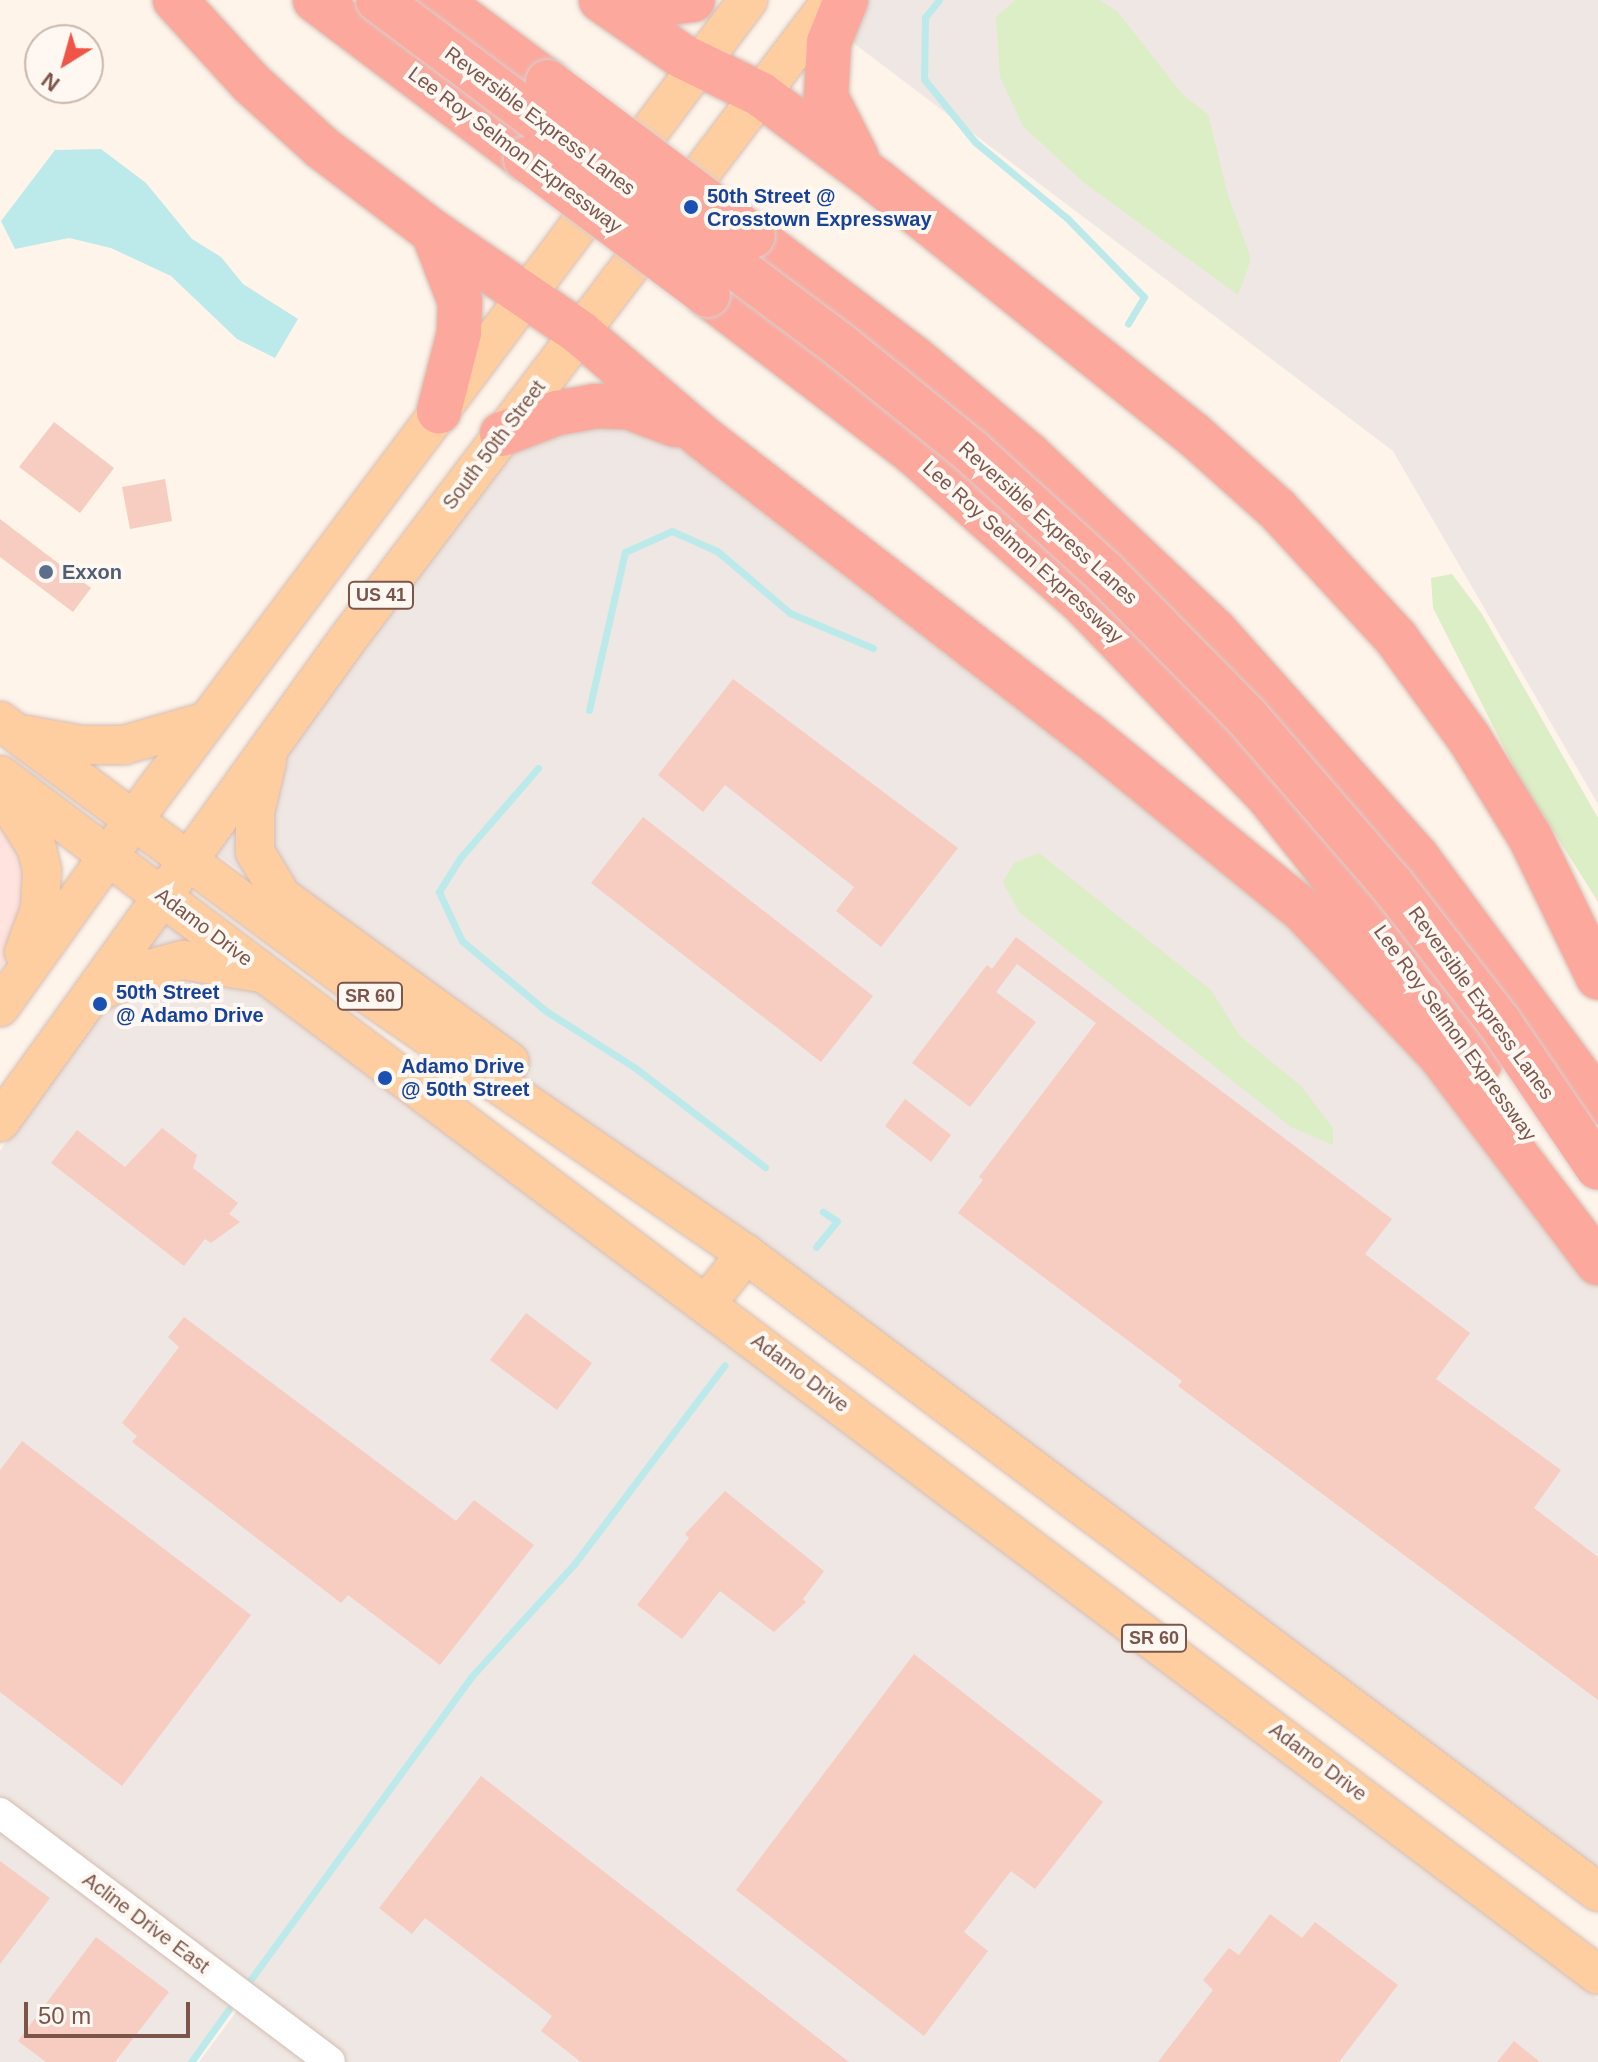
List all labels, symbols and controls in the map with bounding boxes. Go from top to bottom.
north arrow [24,24,104,104]
street label: Reversible Express Lanes [440,42,640,200]
street label: Lee Roy Selmon Expressway [403,62,627,238]
text: N [37,67,64,97]
place label: 50th Street @ Crosstown Expressway [707,184,932,231]
marker: 50th Street @ Crosstown Expressway [682,198,700,216]
street label: South 50th Street [438,376,550,514]
street label: Reversible Express Lanes [954,436,1142,610]
street label: Lee Roy Selmon Expressway [918,456,1128,648]
place label: Exxon [62,560,122,584]
marker: Exxon [37,563,55,581]
road number: US 41 [347,581,415,609]
street label: Adamo Drive [151,883,257,971]
street label: Reversible Express Lanes [1403,902,1559,1104]
street label: Lee Roy Selmon Expressway [1369,920,1541,1146]
place label: 50th Street @ Adamo Drive [116,980,264,1027]
road number: SR 60 [336,982,404,1010]
marker: 50th Street @ Adamo Drive [91,995,109,1013]
place label: Adamo Drive @ 50th Street [401,1054,529,1101]
marker: Adamo Drive @ 50th Street [376,1069,394,1087]
street label: Adamo Drive [747,1329,853,1417]
road number: SR 60 [1120,1624,1188,1652]
street label: Adamo Drive [1265,1718,1371,1806]
street label: Acline Drive East [78,1868,214,1978]
scale bar [28,1986,194,2036]
text: 50 m [38,2002,91,2029]

